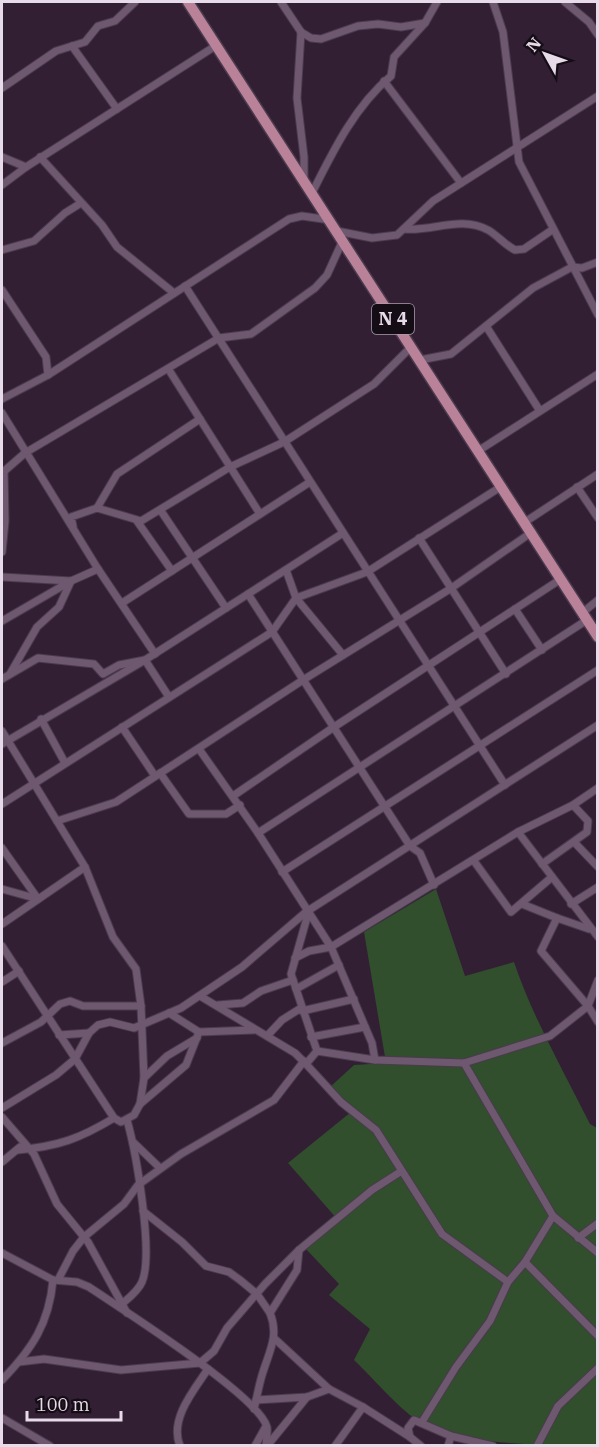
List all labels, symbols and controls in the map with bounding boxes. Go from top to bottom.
north arrow [515,24,575,84]
text: N [522,33,545,56]
road number: N 4 [372,304,414,334]
scale bar [27,1384,122,1422]
text: 100 m [36,1393,90,1416]

